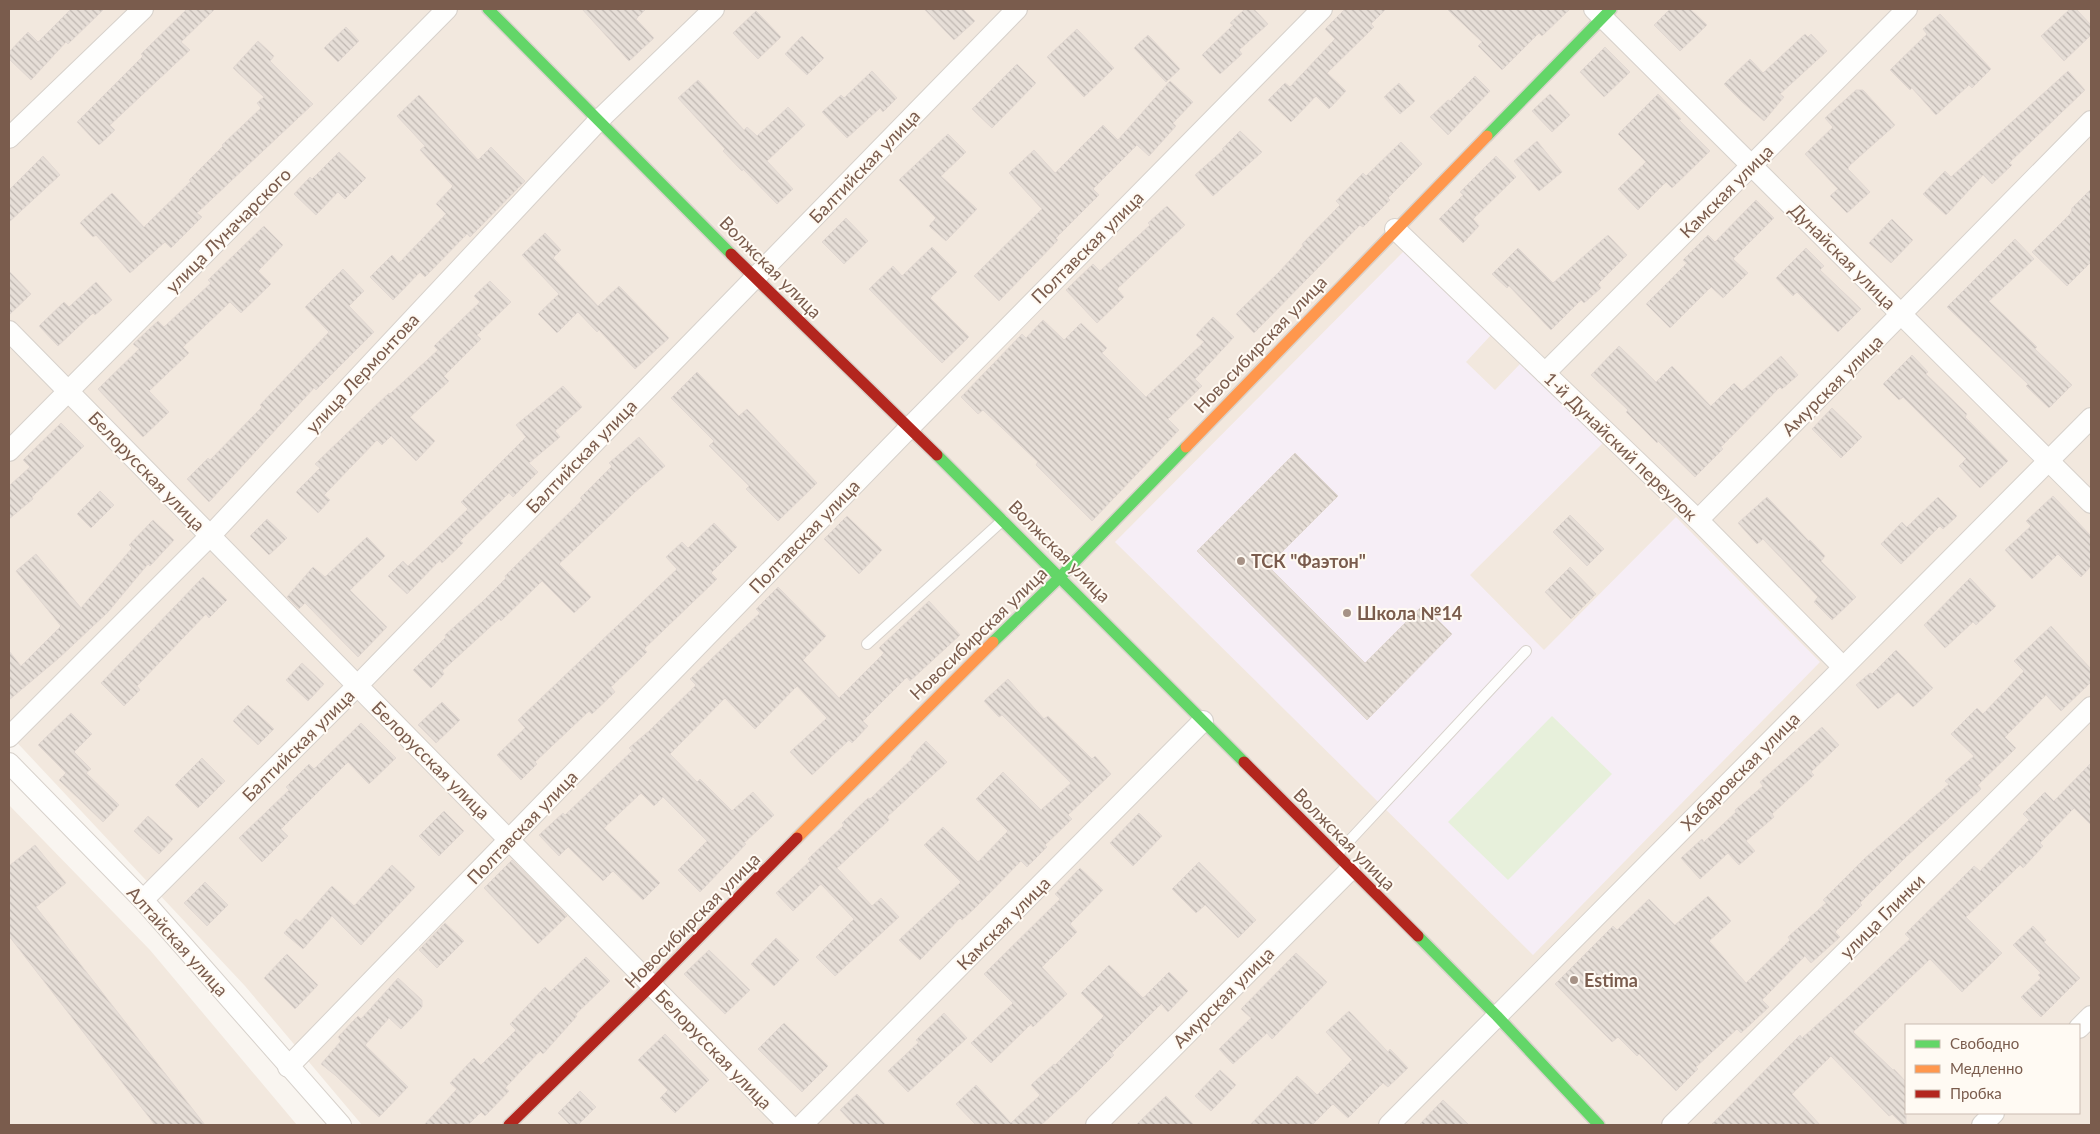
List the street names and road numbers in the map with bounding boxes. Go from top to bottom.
street label: Балтийская улица [804,104,924,228]
street label: Камская улица [1675,140,1777,242]
street label: улица Луначарского [161,163,295,297]
street label: Полтавская улица [1026,186,1148,308]
street label: Дунайская улица [1785,198,1901,314]
street label: Волжская улица [715,211,827,323]
street label: Новосибирская улица [1189,271,1331,417]
street label: улица Лермонтова [301,308,423,438]
street label: Амурская улица [1777,330,1887,440]
street label: 1-й Дунайский переулок [1540,367,1703,526]
street label: Балтийская улица [521,394,641,518]
street label: Белорусская улица [84,406,210,536]
street label: Полтавская улица [744,474,864,598]
street label: Волжская улица [1004,495,1116,607]
street label: Новосибирская улица [905,562,1051,704]
street label: Балтийская улица [237,684,359,806]
street label: Белорусская улица [367,696,495,824]
street label: Хабаровская улица [1676,707,1804,835]
street label: Полтавская улица [462,765,582,889]
street label: Волжская улица [1289,783,1401,895]
street label: Новосибирская улица [620,848,764,992]
street label: улица Глинки [1835,869,1929,963]
street label: Камская улица [952,872,1054,974]
street label: Алтайская улица [123,881,233,1001]
street label: Амурская улица [1168,942,1278,1052]
street label: Белорусская улица [651,984,777,1114]

